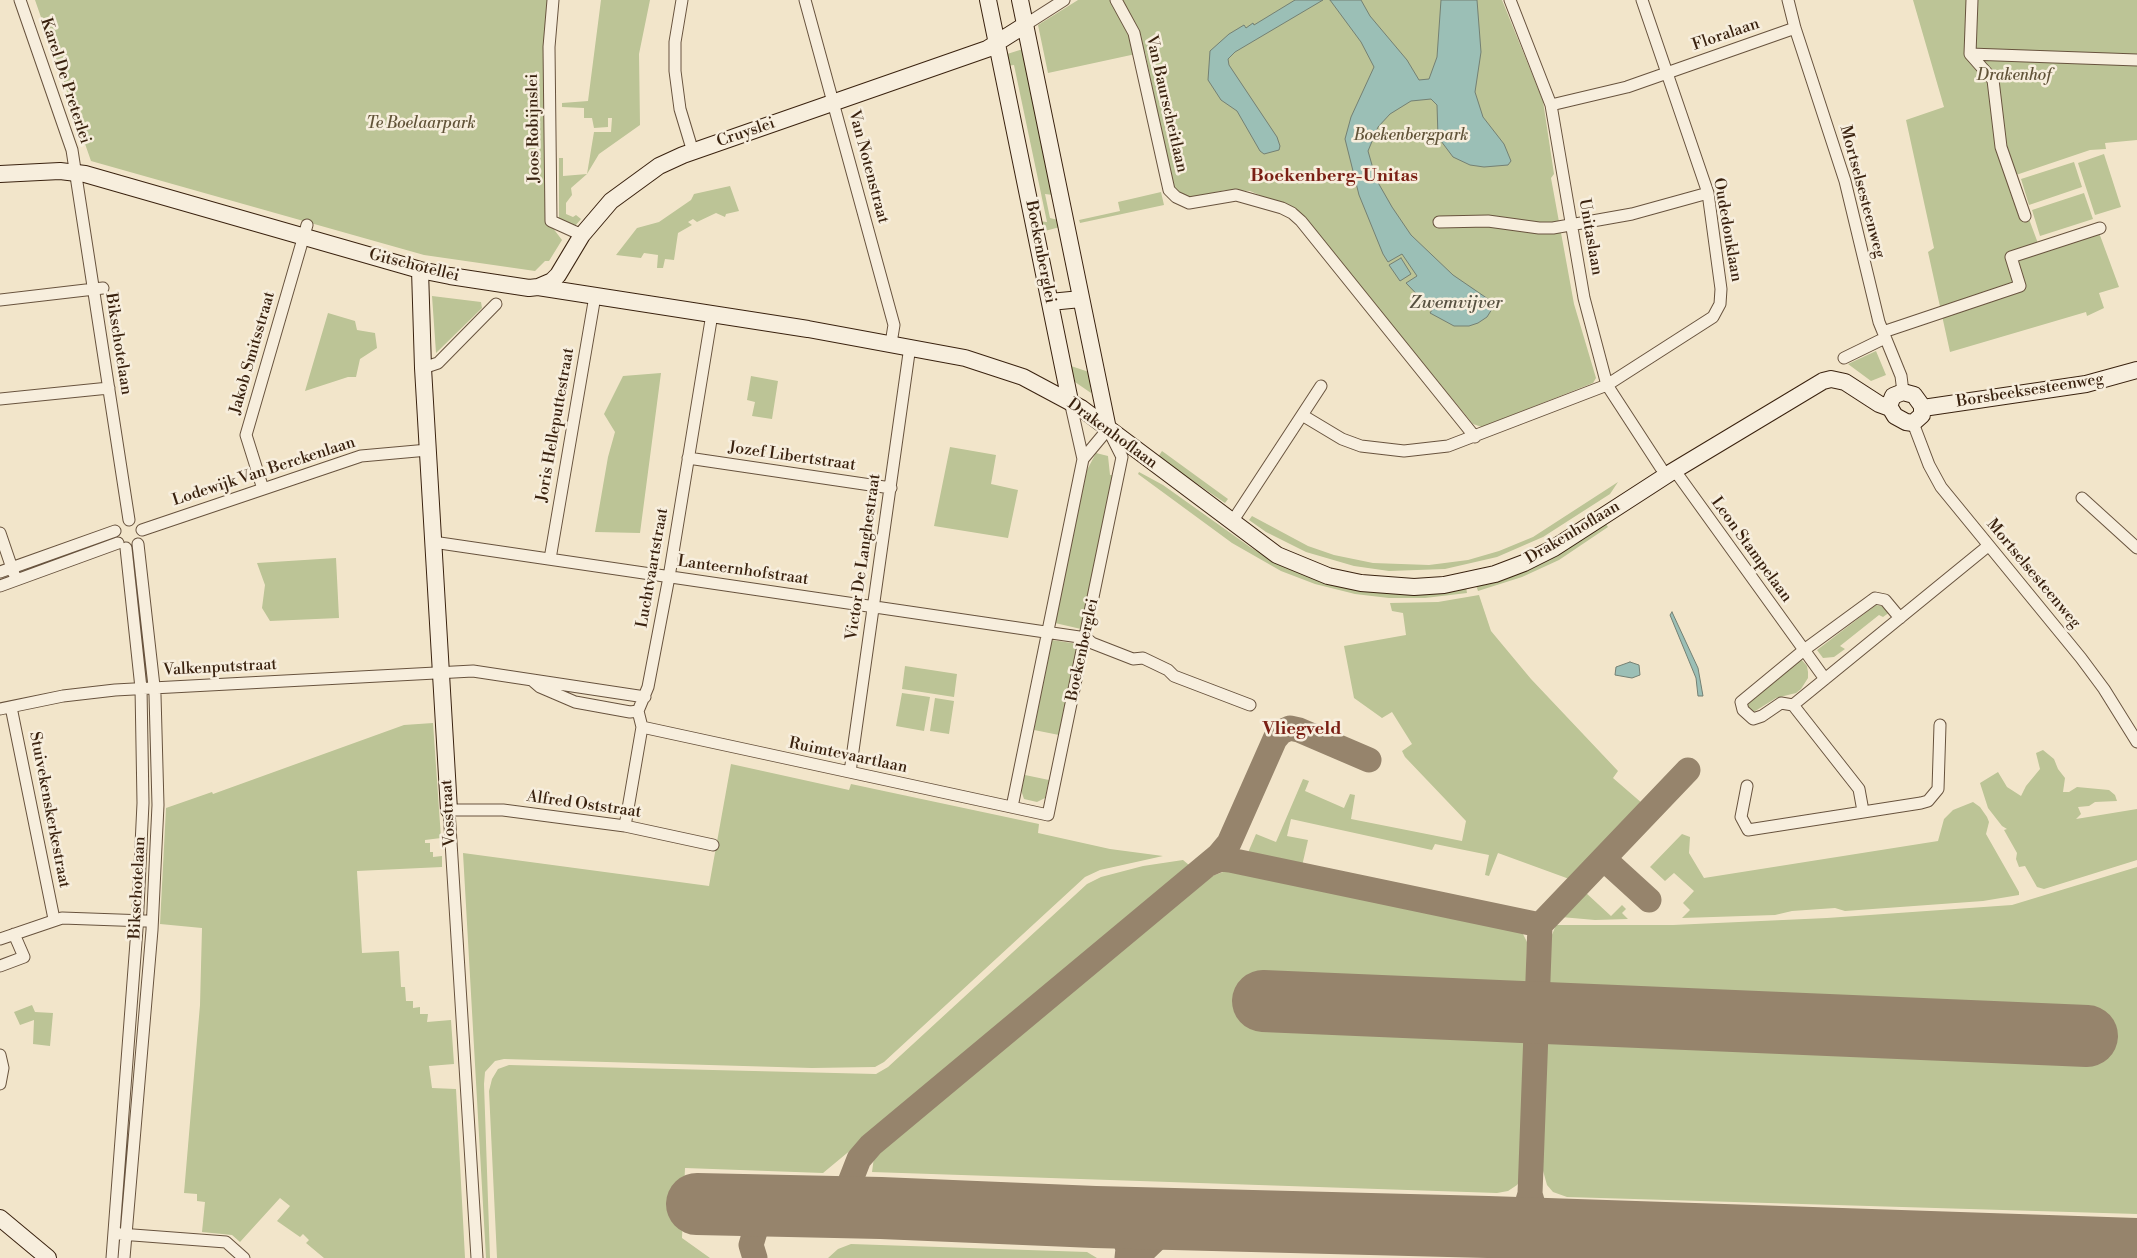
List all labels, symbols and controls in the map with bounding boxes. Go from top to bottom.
street label: Floralaan [1690,15,1762,55]
street label: Karel De Preterlei [36,16,94,146]
street label: Van Baurscheitlaan [1141,33,1191,175]
park label: Drakenhof [1977,66,2051,86]
street label: Joos Robijnslei [523,73,545,183]
street label: Van Notenstraat [844,108,892,226]
park label: Te Boelaarpark [366,114,476,134]
street label: Cruyslei [714,114,778,152]
street label: Mortselsesteenweg [1835,123,1889,261]
park label: Boekenbergpark [1354,126,1468,146]
district label: Boekenberg-Unitas [1250,166,1418,188]
street label: Oudedonklaan [1708,177,1746,283]
street label: Unitaslaan [1574,197,1606,277]
street label: Boekenberglei [1021,199,1059,305]
street label: Gitschotellei [367,246,461,286]
street label: Jakob Smitsstraat [226,289,280,417]
street label: Bikschotelaan [100,292,136,396]
water label: Zwemvijver [1409,293,1503,315]
street label: Joris Helleputtestraat [533,346,579,504]
street label: Borsbeeksesteenweg [1955,370,2105,412]
street label: Drakenhoflaan [1063,395,1161,473]
street label: Lodewijk Van Berckenlaan [170,433,358,511]
street label: Jozef Libertstraat [727,439,857,475]
street label: Victor De Langhestraat [843,472,885,642]
street label: Leon Stampelaan [1706,494,1796,606]
street label: Drakenhoflaan [1522,497,1624,569]
street label: Luchtvaartstraat [633,507,673,629]
street label: Mortselsesteenweg [1982,515,2084,633]
street label: Lanteernhofstraat [676,552,810,590]
street label: Boekenberglei [1063,597,1103,703]
street label: Valkenputstraat [162,655,278,681]
district label: Vliegveld [1262,719,1342,741]
street label: Stuivekenskerkestraat [24,730,74,890]
street label: Ruimtevaartlaan [787,734,909,778]
street label: Vosstraat [438,779,460,847]
street label: Alfred Oststraat [525,787,643,823]
street label: Bikschotelaan [126,836,150,940]

